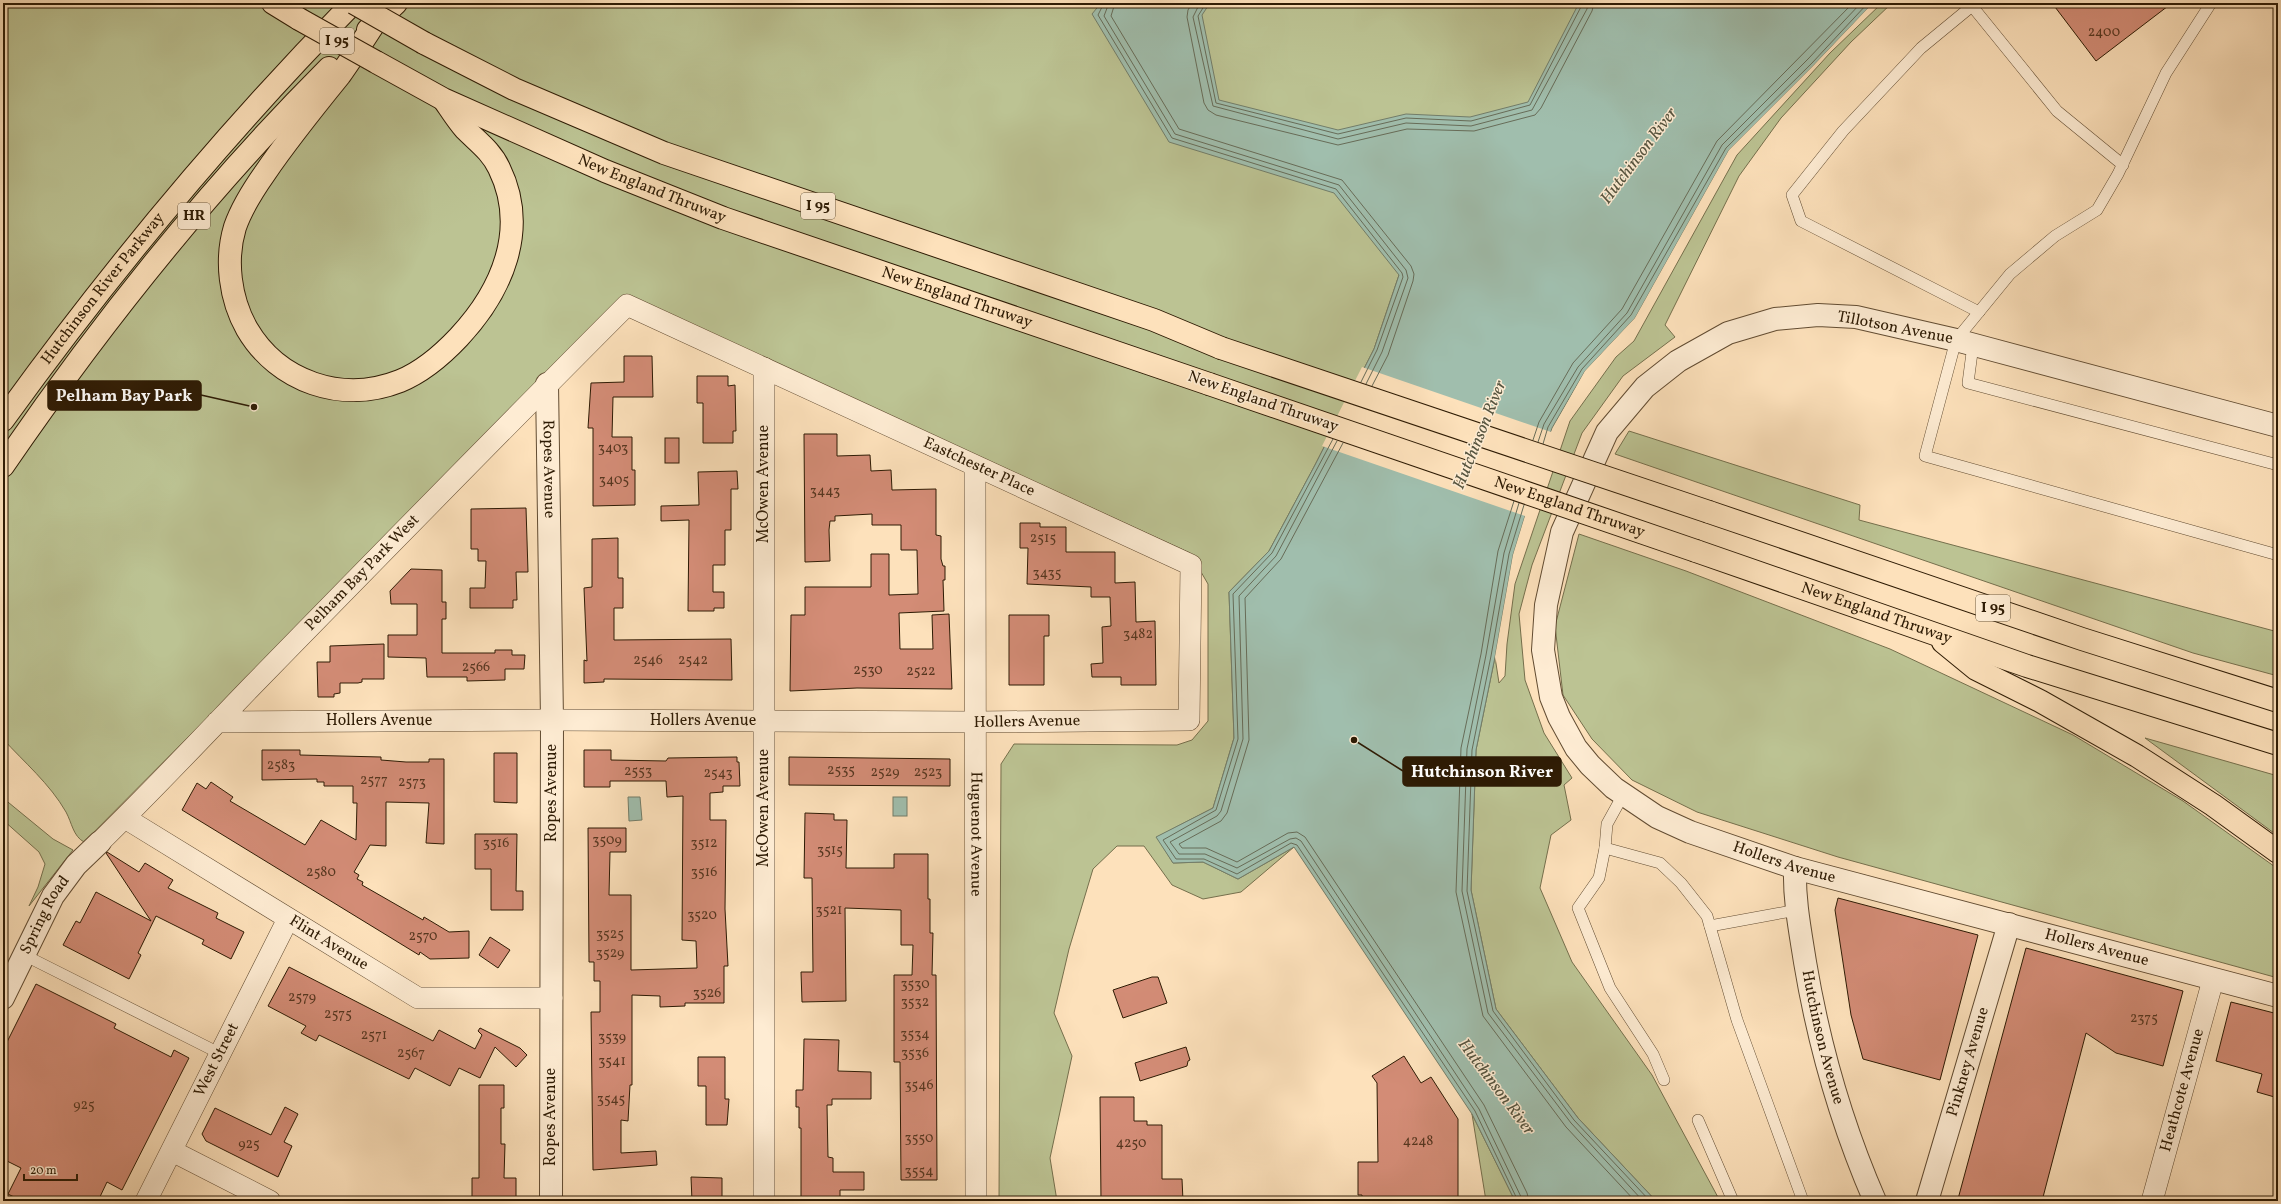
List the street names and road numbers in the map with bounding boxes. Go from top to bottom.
road number: I 95 [320,28,354,54]
street label: New England Thruway [574,149,730,229]
road number: I 95 [801,193,835,219]
road number: HR [178,203,210,229]
street label: Hutchinson River Parkway [36,208,170,370]
street label: New England Thruway [878,262,1036,334]
street label: Tillotson Avenue [1835,306,1955,350]
street label: New England Thruway [1185,366,1342,438]
street label: Ropes Avenue [537,420,560,518]
street label: McOwen Avenue [753,425,775,543]
street label: Eastchester Place [920,432,1038,502]
street label: New England Thruway [1491,472,1648,544]
street label: Pelham Bay Park West [300,509,425,636]
street label: New England Thruway [1798,577,1955,650]
road number: I 95 [1976,595,2010,621]
street label: Hollers Avenue [326,710,432,732]
street label: Hollers Avenue [650,710,756,732]
street label: Hollers Avenue [973,710,1081,734]
street label: Ropes Avenue [541,744,563,842]
street label: McOwen Avenue [753,749,775,867]
street label: Huguenot Avenue [964,771,987,897]
street label: Hollers Avenue [1730,836,1838,889]
street label: Spring Road [15,871,75,958]
street label: Flint Avenue [285,910,372,976]
street label: Hollers Avenue [2042,924,2151,972]
street label: Hutchinson Avenue [1796,968,1849,1107]
street label: Pinkney Avenue [1942,1005,1995,1119]
street label: West Street [189,1019,245,1101]
street label: Heathcote Avenue [2155,1026,2210,1154]
street label: Ropes Avenue [540,1068,562,1166]

